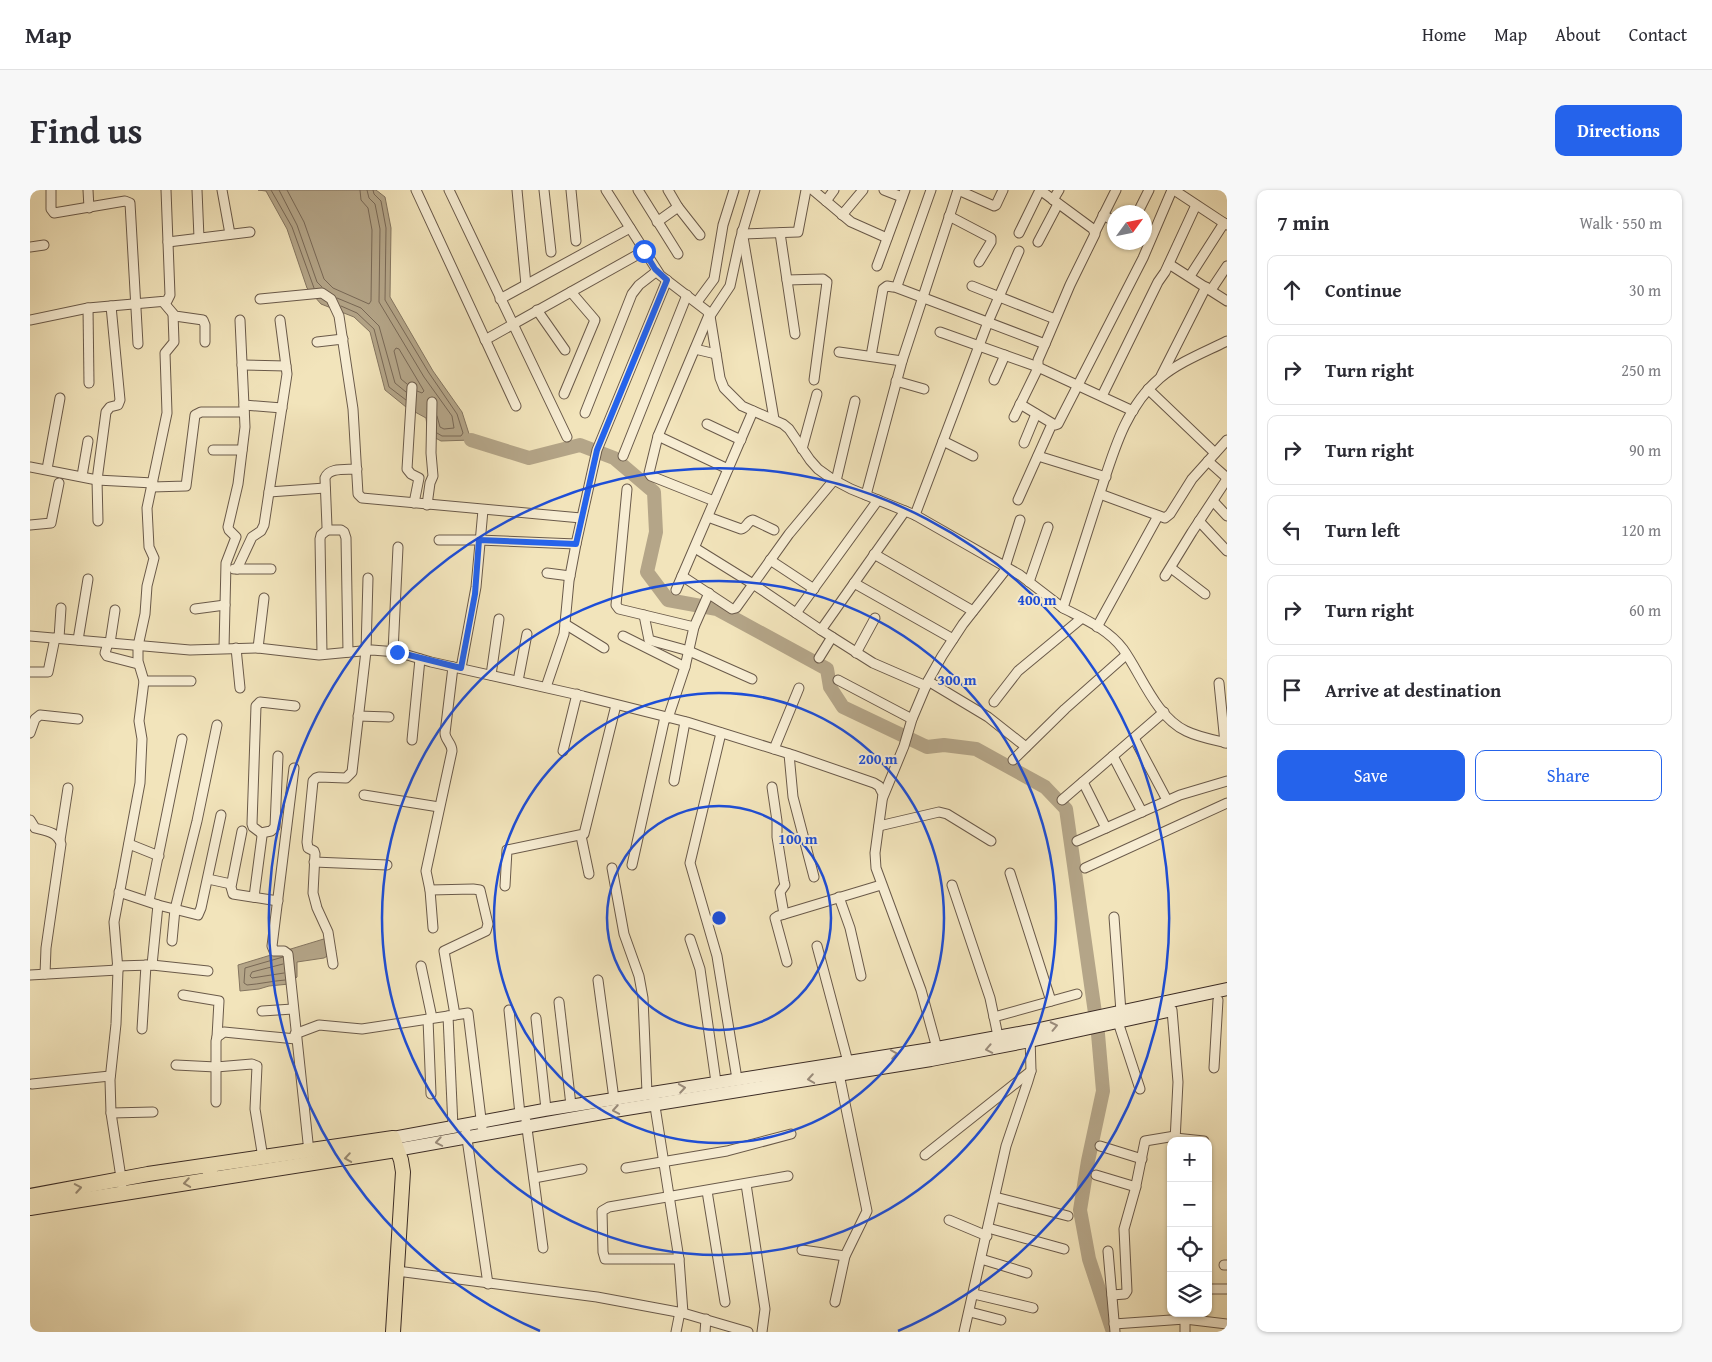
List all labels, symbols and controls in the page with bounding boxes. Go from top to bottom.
text: Map [25,17,72,52]
text: Home [1422,21,1466,48]
text: Map [1494,21,1527,48]
text: About [1555,21,1601,48]
text: Contact [1629,21,1687,48]
text: Find us [30,105,143,156]
button: Directions [1555,105,1682,156]
north arrow [1107,205,1152,250]
text: 7 min [1277,207,1329,238]
text: Walk · 550 m [1579,211,1662,235]
route start [633,240,656,263]
icon: ahead [1278,276,1306,304]
text: Continue [1325,276,1402,304]
text: 30 m [1629,278,1661,302]
icon: right [1278,356,1306,384]
text: Turn right [1325,356,1414,384]
text: 250 m [1621,358,1661,382]
icon: right [1278,436,1306,464]
text: Turn right [1325,436,1414,464]
text: 90 m [1629,438,1661,462]
icon: left [1278,516,1306,544]
text: Turn left [1325,516,1400,544]
text: 120 m [1621,518,1661,542]
text: 400 m [1017,589,1057,610]
icon: right [1278,596,1306,624]
text: Turn right [1325,596,1414,624]
text: 60 m [1629,598,1661,622]
route end [386,641,409,664]
text: 300 m [937,669,977,690]
icon: arrive [1278,676,1306,704]
text: Arrive at destination [1325,676,1501,704]
text: 200 m [858,748,898,769]
button: Save [1277,750,1465,801]
button: Share [1475,750,1662,801]
text: 100 m [778,828,818,849]
centre of rings [710,909,728,927]
one-way arrow [1050,1021,1059,1031]
one-way arrow [984,1044,993,1054]
one-way arrow [890,1050,899,1060]
one-way arrow [807,1073,816,1083]
one-way arrow [677,1083,686,1093]
one-way arrow [612,1105,621,1115]
one-way arrow [435,1136,443,1147]
map controls [1167,1137,1212,1317]
button: + [1167,1137,1212,1182]
one-way arrow [344,1152,352,1162]
one-way arrow [183,1178,192,1188]
button: − [1167,1182,1212,1227]
one-way arrow [74,1183,82,1193]
button: locate [1167,1227,1212,1272]
button: layers [1167,1272,1212,1317]

